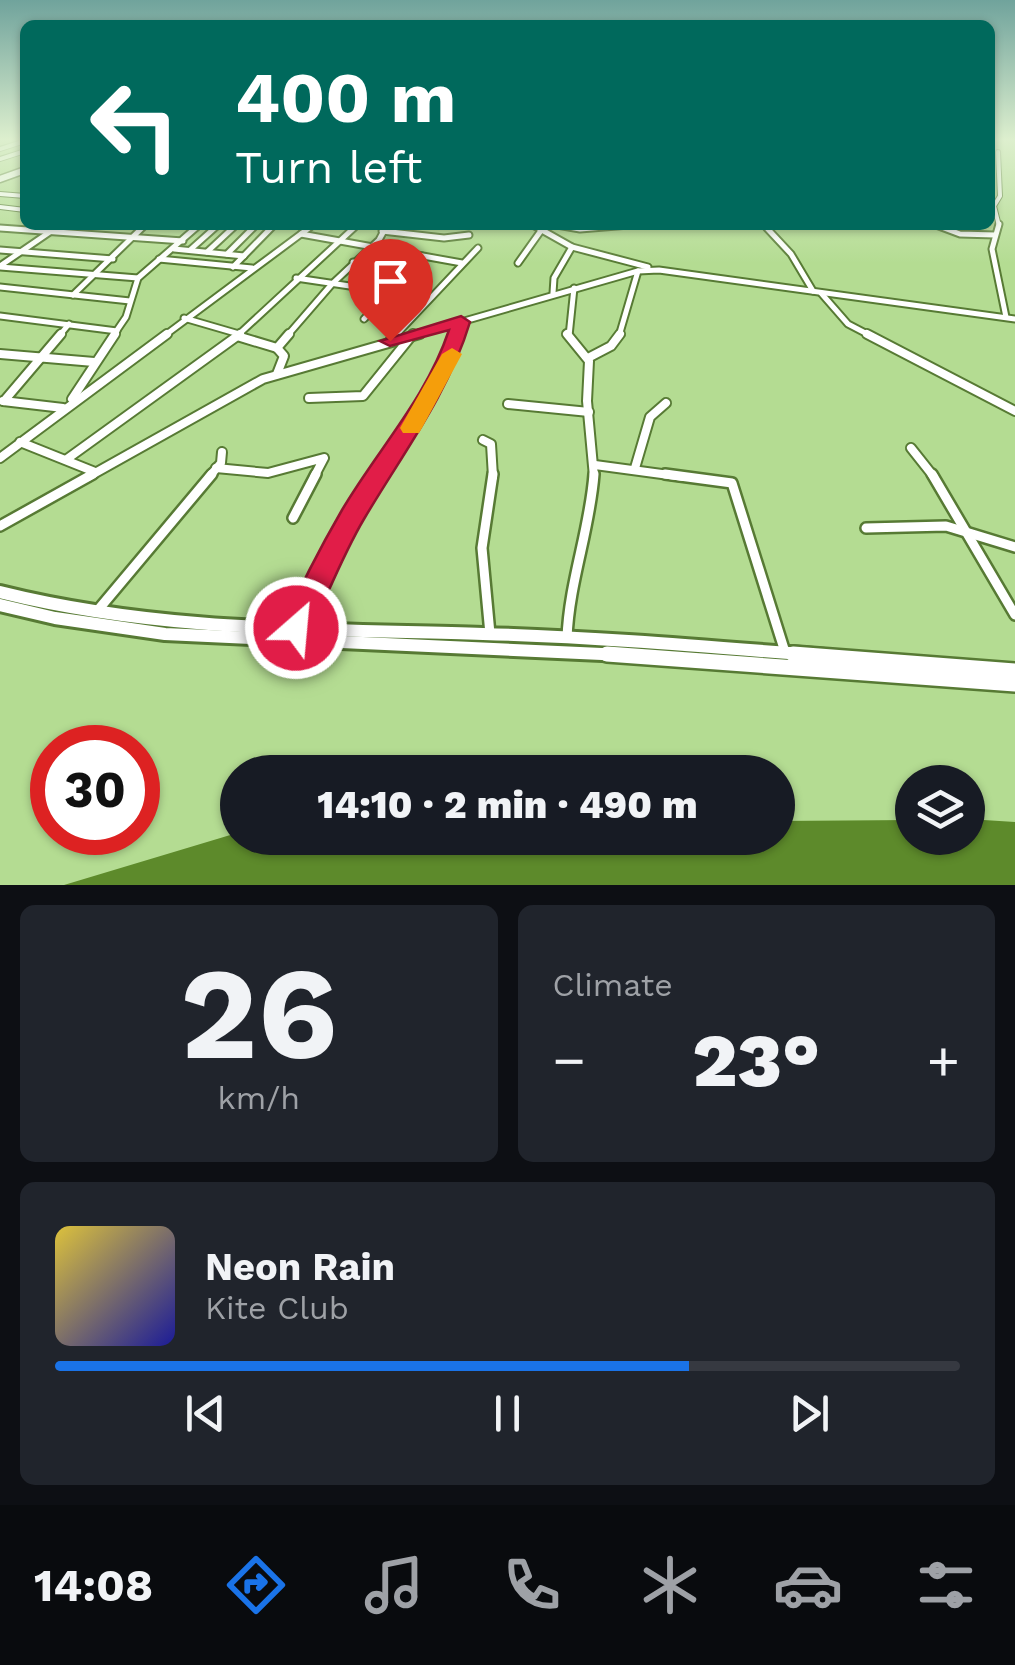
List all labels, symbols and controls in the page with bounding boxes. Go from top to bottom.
text: 400 m [235,57,456,139]
icon: left [70,60,200,190]
text: Turn left [235,141,422,194]
pin [348,239,433,342]
icon: arrive [363,254,418,309]
position arrow [244,576,348,680]
speed limit sign: 30 [30,725,160,855]
map controls [895,765,985,855]
button: layers [895,765,985,855]
text: 14:10 · 2 min · 490 m [317,783,698,827]
text: 26 [180,937,338,1090]
text: Climate [553,966,673,1004]
text: 23° [692,1016,820,1104]
text: − [553,1028,586,1092]
text: + [927,1028,960,1092]
text: km/h [218,1079,300,1117]
text: Neon Rain [205,1245,395,1289]
text: Kite Club [205,1289,349,1327]
icon: previous [178,1386,233,1441]
icon: pause [480,1386,535,1441]
icon: next [782,1386,837,1441]
icon: directions [221,1550,291,1620]
icon: music [359,1550,429,1620]
icon: phone [497,1550,567,1620]
icon: climate [635,1550,705,1620]
icon: car [773,1550,843,1620]
icon: filters [911,1550,981,1620]
text: 14:08 [34,1559,153,1612]

